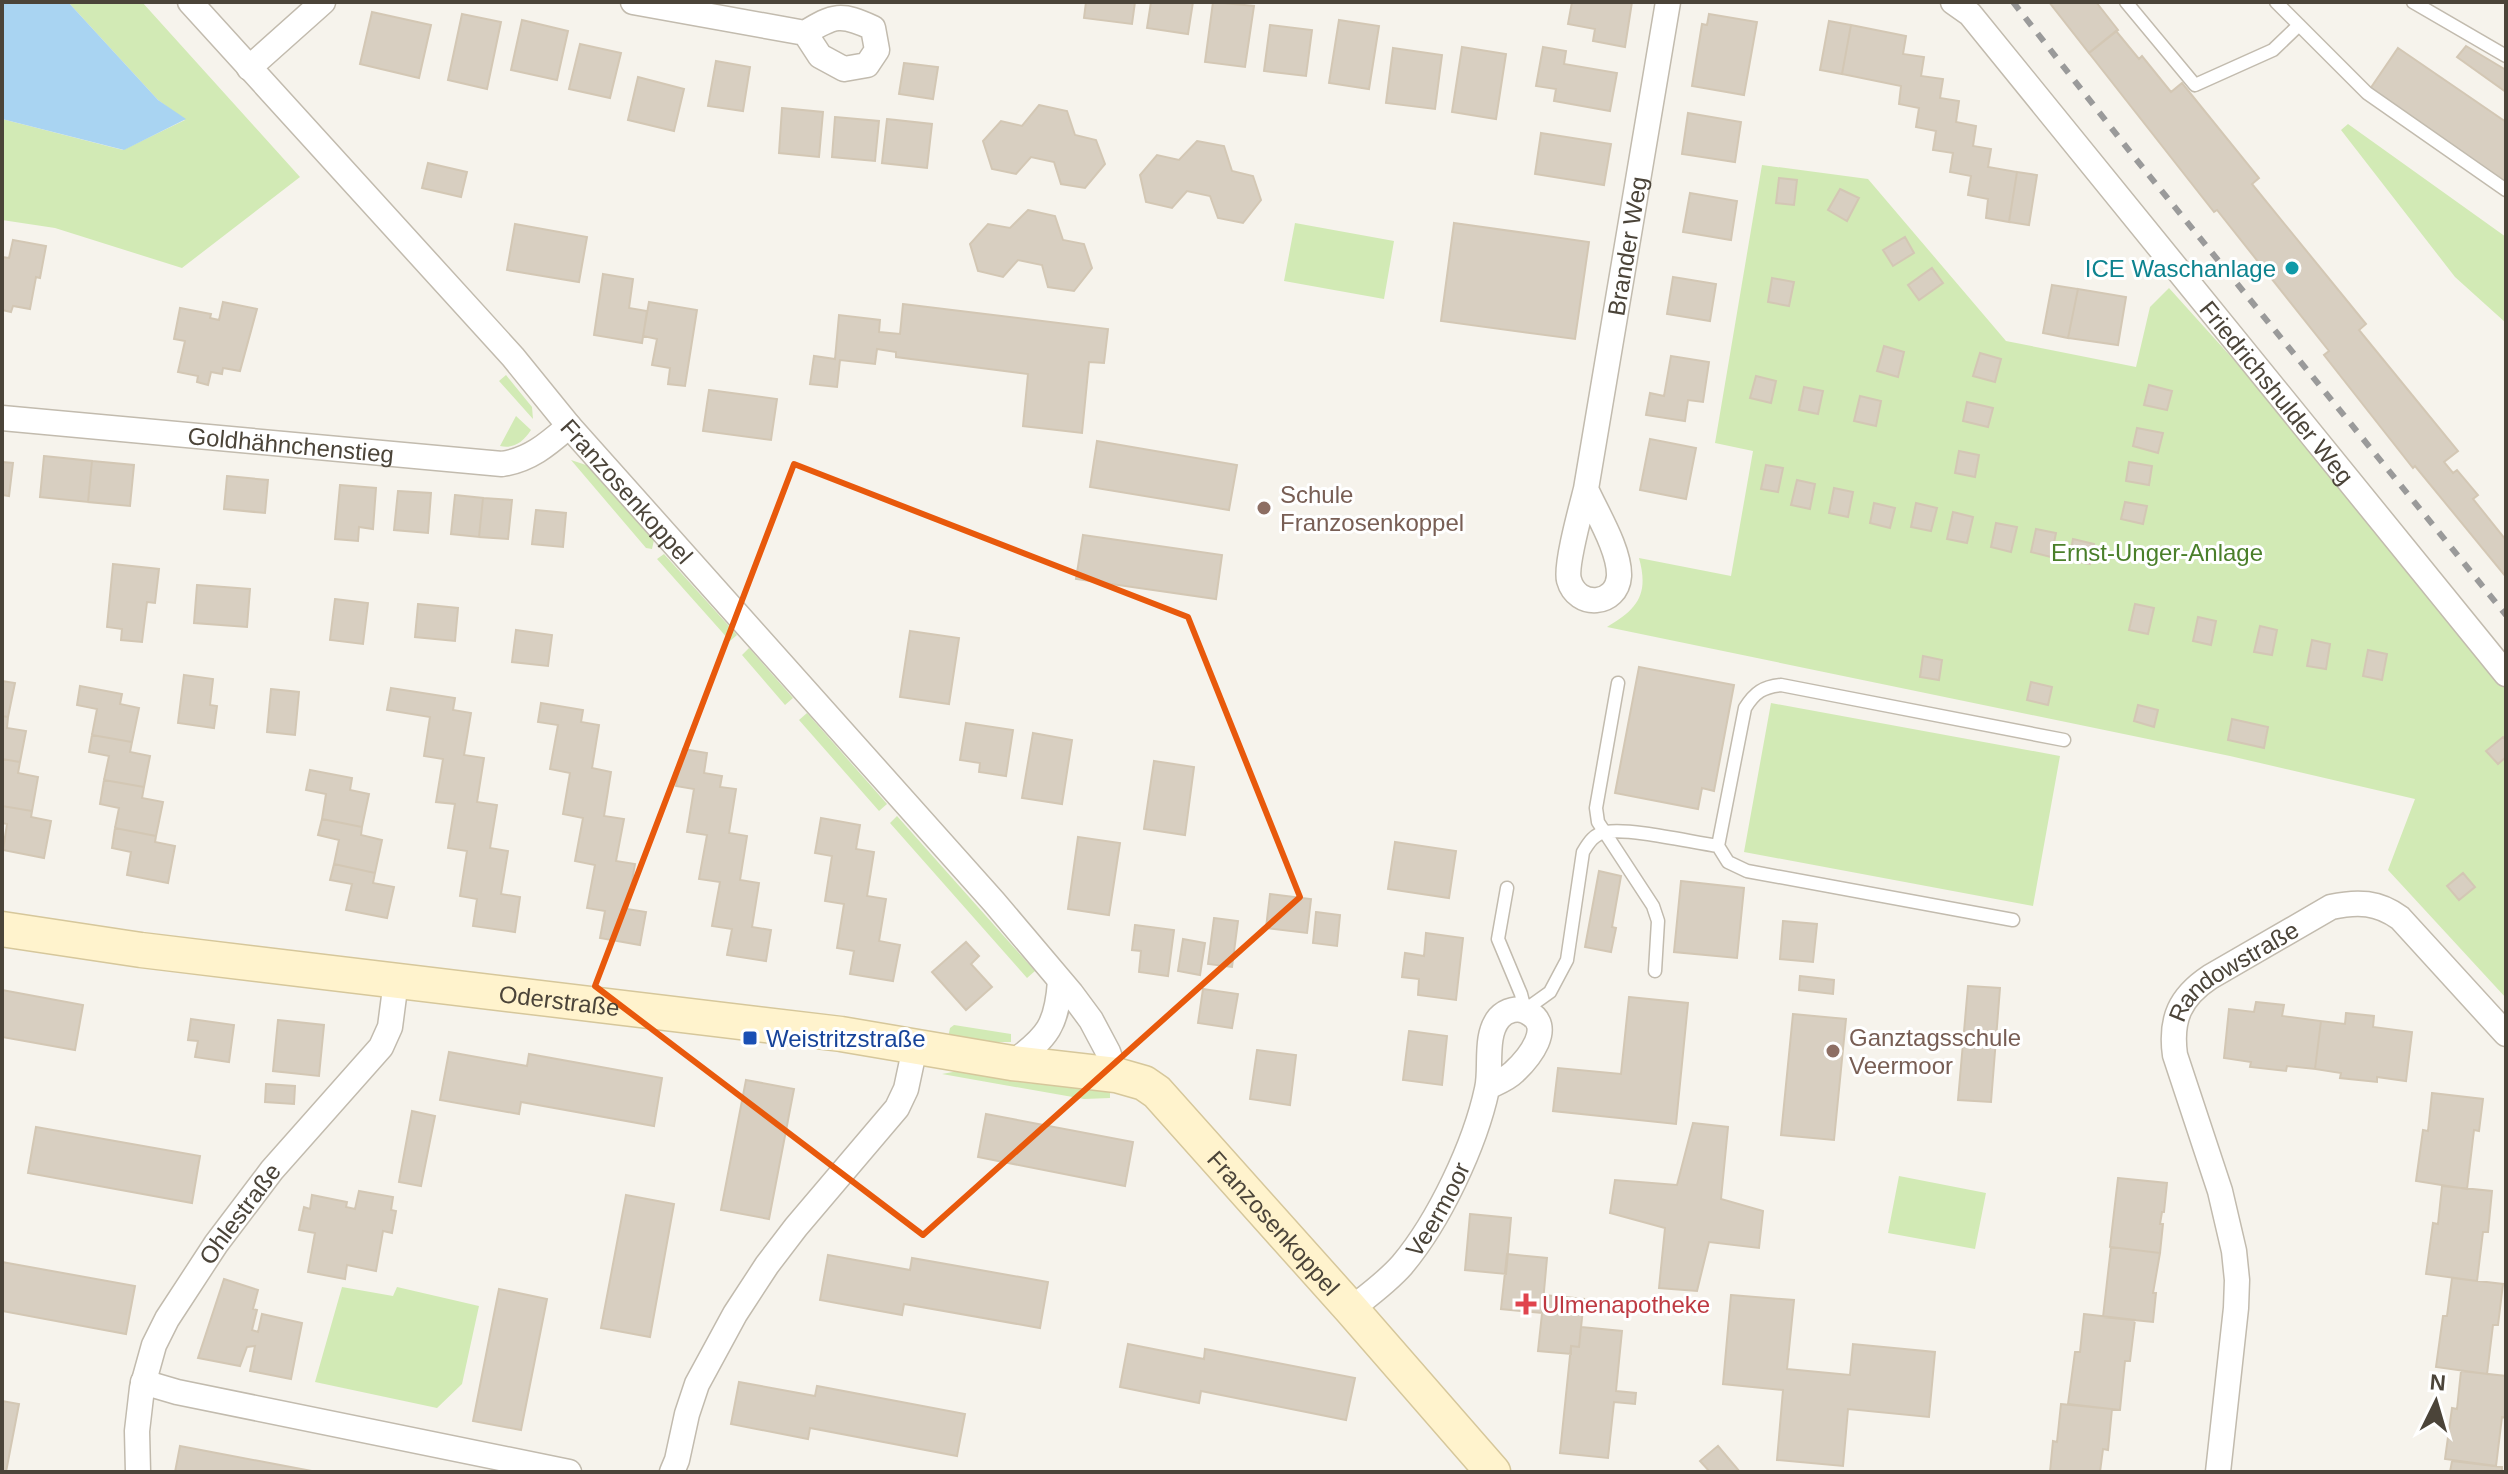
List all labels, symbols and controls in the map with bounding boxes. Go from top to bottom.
street label: Brander Weg [1602,174,1652,318]
place label: ICE Waschanlage [2085,255,2276,282]
marker: ICE Waschanlage [2283,259,2301,277]
street label: Friedrichshulder Weg [2195,295,2359,489]
street label: Franzosenkoppel [556,413,698,569]
street label: Goldhähnchenstieg [186,422,395,467]
place label: Schule Franzosenkoppel [1280,481,1464,536]
marker: Schule Franzosenkoppel [1255,499,1273,517]
park label: Ernst-Unger-Anlage [2051,539,2263,566]
street label: Randowstraße [2163,915,2303,1025]
street label: Oderstraße [498,980,621,1021]
place label: Ganztagsschule Veermoor [1849,1024,2021,1079]
place label: Weistritzstraße [766,1025,926,1052]
marker: Weistritzstraße [741,1029,759,1047]
marker: Ganztagsschule Veermoor [1824,1042,1842,1060]
street label: Franzosenkoppel [1202,1145,1345,1300]
street label: Ohlestraße [193,1158,286,1269]
street label: Veermoor [1400,1158,1475,1262]
place label: Ulmenapotheke [1542,1291,1710,1318]
marker: Ulmenapotheke [1517,1295,1535,1313]
north arrow [2396,1362,2476,1442]
text: N [2429,1369,2447,1396]

